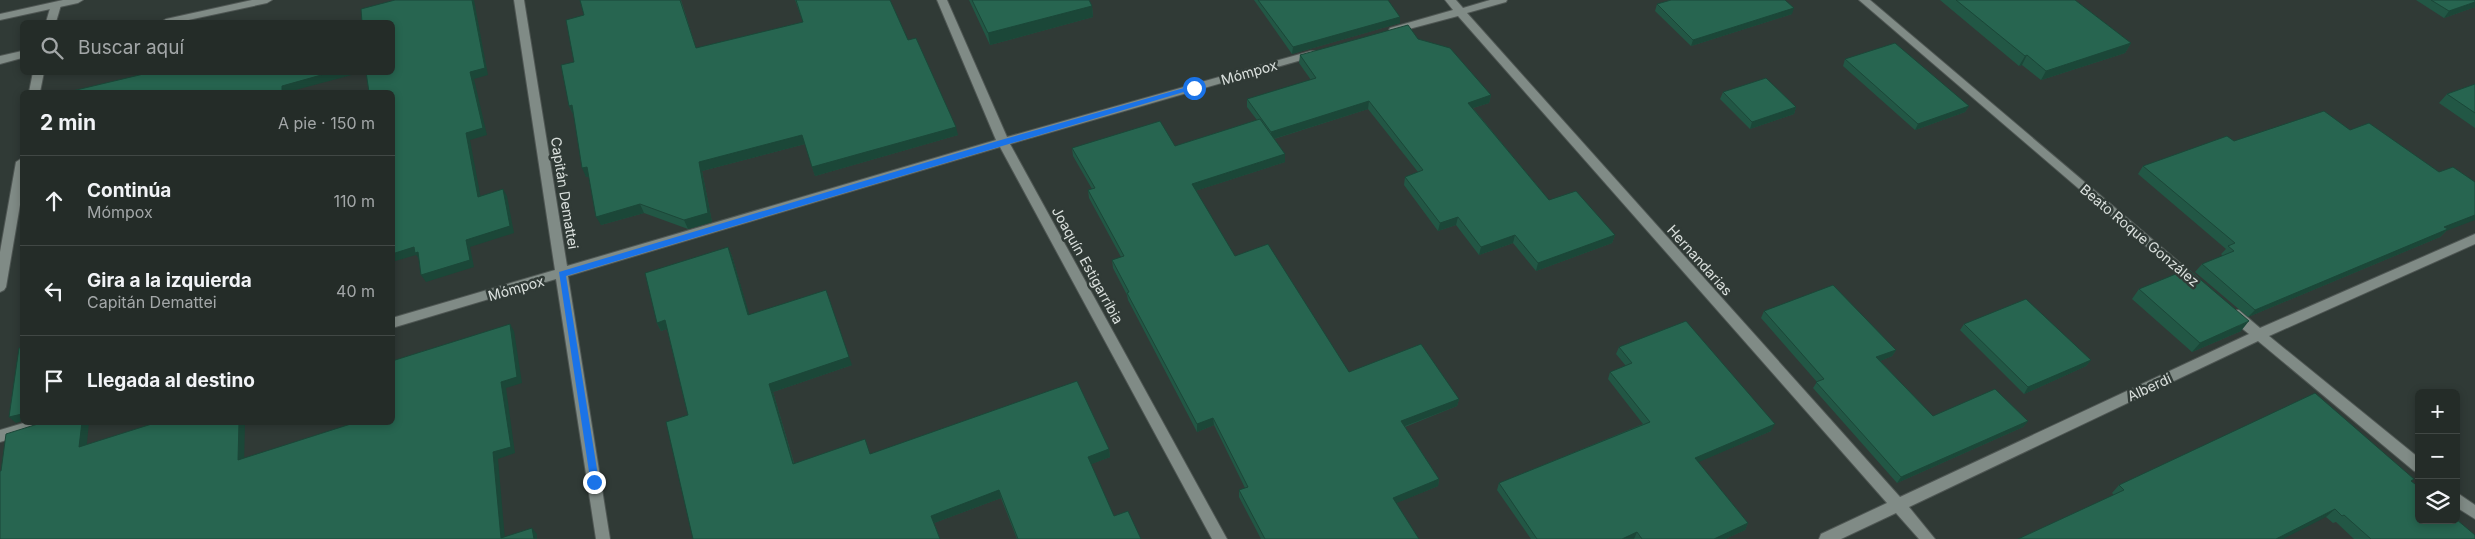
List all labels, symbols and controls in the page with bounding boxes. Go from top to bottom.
search box [20,20,395,75]
icon: search [38,34,66,62]
text: Buscar aquí [78,36,184,59]
street label: Mómpox [1219,56,1279,88]
route start [1183,77,1206,100]
text: 2 min [40,110,96,135]
text: A pie · 150 m [278,113,375,133]
street label: Capitán Demattei [548,136,582,250]
text: Continúa [87,179,171,202]
street label: Beato Roque González [2077,180,2203,290]
icon: ahead [40,187,68,215]
text: 110 m [333,191,375,211]
text: Mómpox [87,202,153,222]
street label: Joaquín Estigarribia [1049,203,1127,327]
street label: Hernandarias [1664,221,1736,299]
text: Gira a la izquierda [87,269,252,292]
street label: Mómpox [486,272,546,304]
icon: left [40,277,68,305]
text: 40 m [336,281,375,301]
text: Capitán Demattei [87,292,217,312]
icon: arrive [40,367,68,395]
text: Llegada al destino [87,369,255,392]
street label: Alberdi [2124,369,2174,405]
map controls [2415,389,2460,524]
button: + [2415,389,2460,434]
button: − [2415,434,2460,479]
route end [583,471,606,494]
button: layers [2415,479,2460,524]

